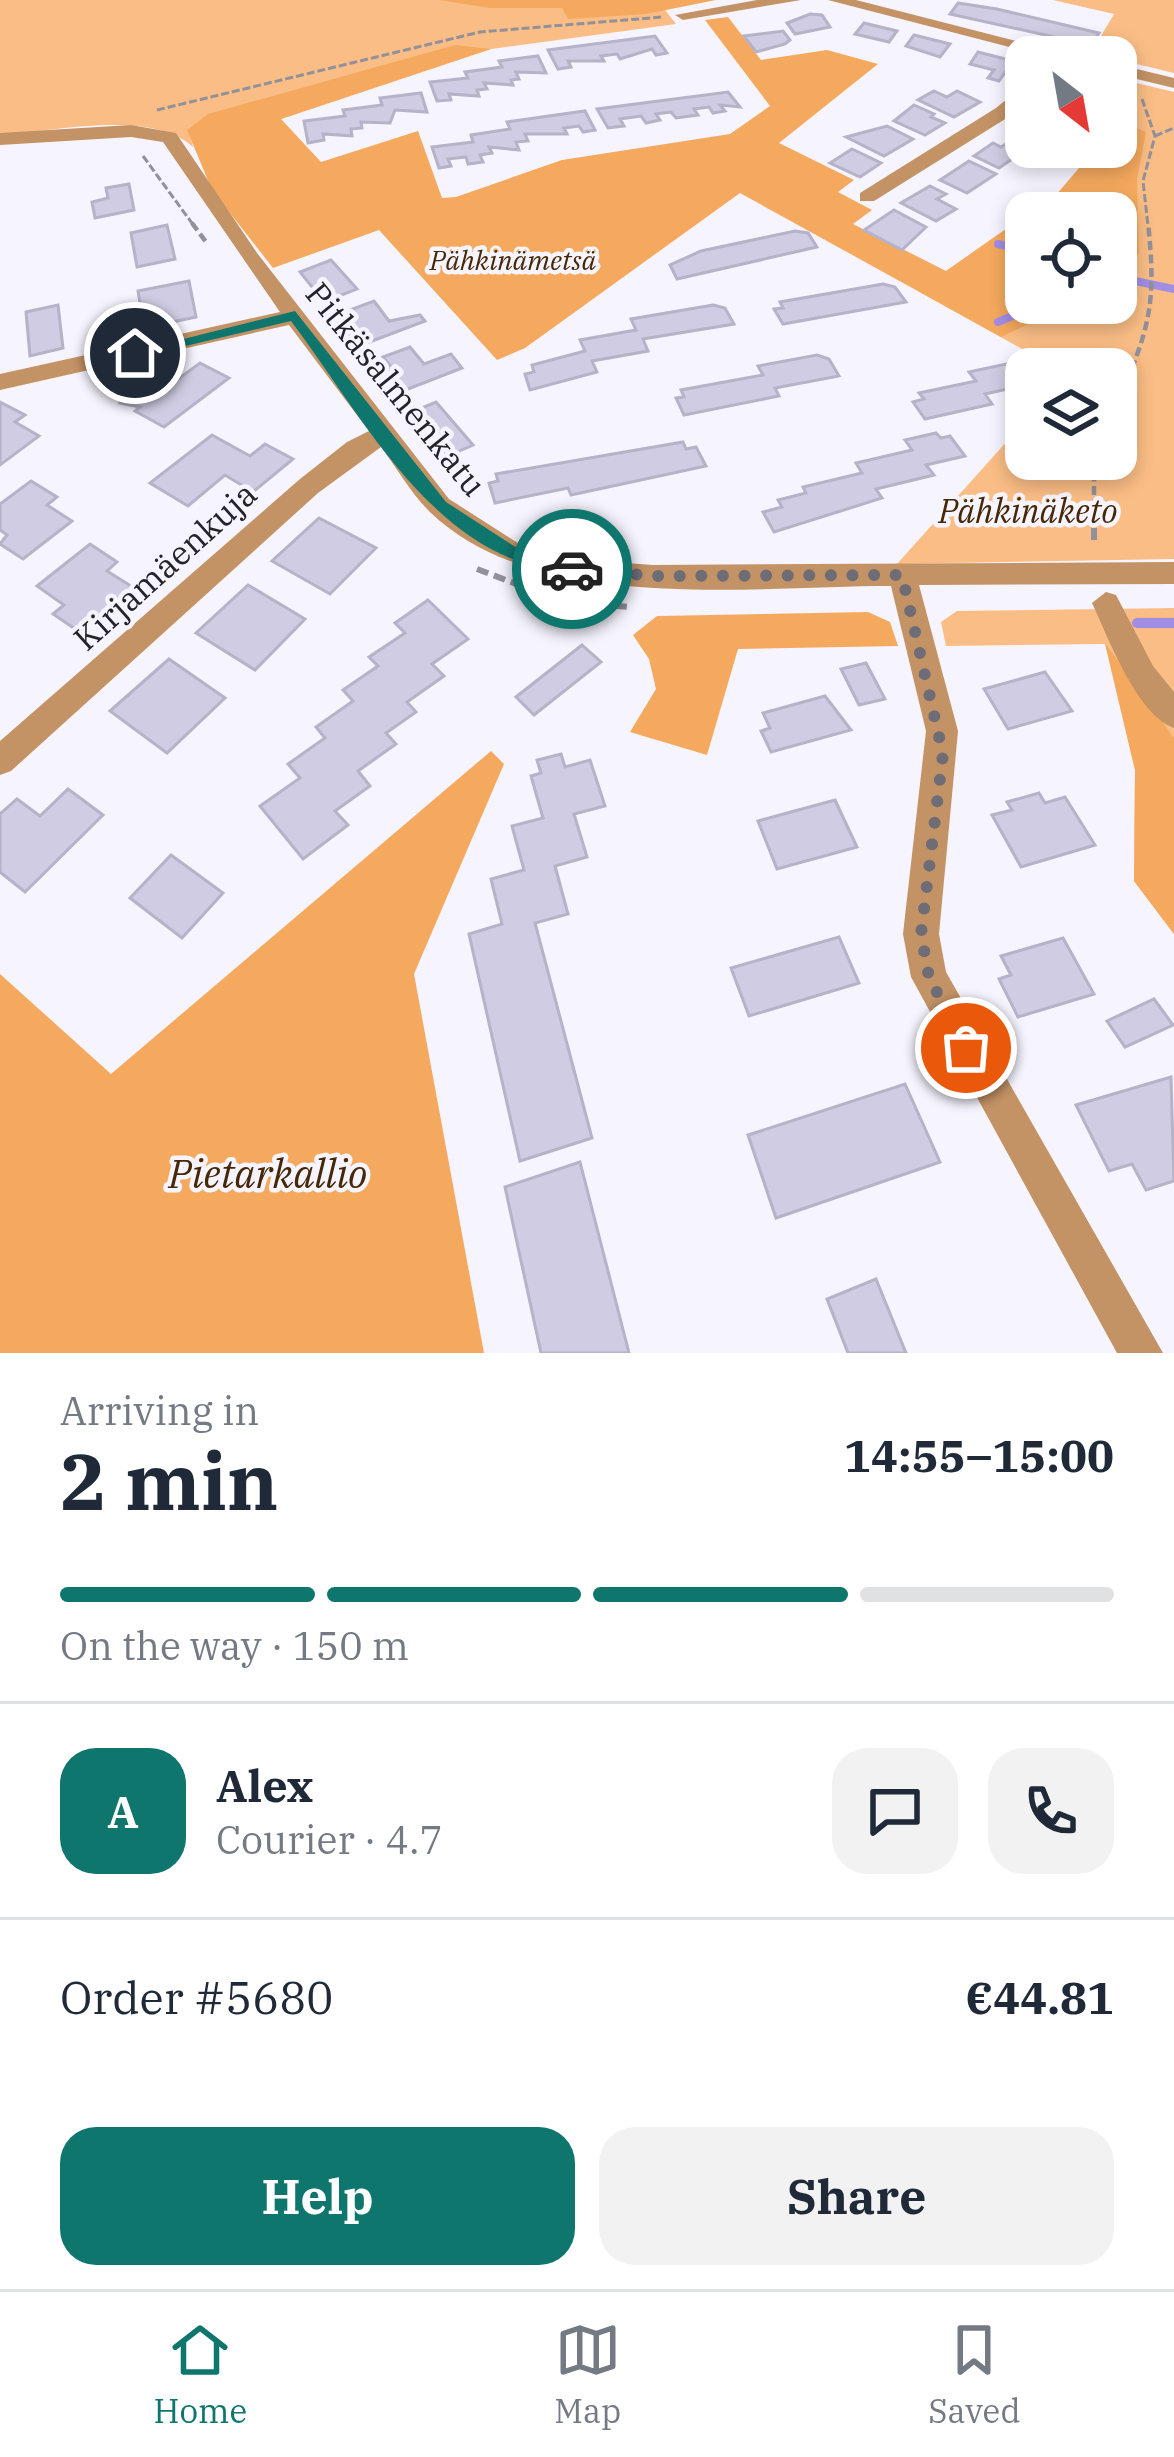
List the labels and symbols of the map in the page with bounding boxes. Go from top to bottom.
north arrow [1005,36,1137,168]
park label: Pähkinämetsä [429,242,596,277]
street label: Pitkäsalmenkatu [297,273,496,505]
pin [84,302,186,404]
street label: Kirjamäenkuja [64,472,265,659]
park label: Pähkinäketo [937,489,1118,532]
courier [512,509,632,629]
pin [915,997,1017,1099]
park label: Pietarkallio [168,1148,367,1199]

